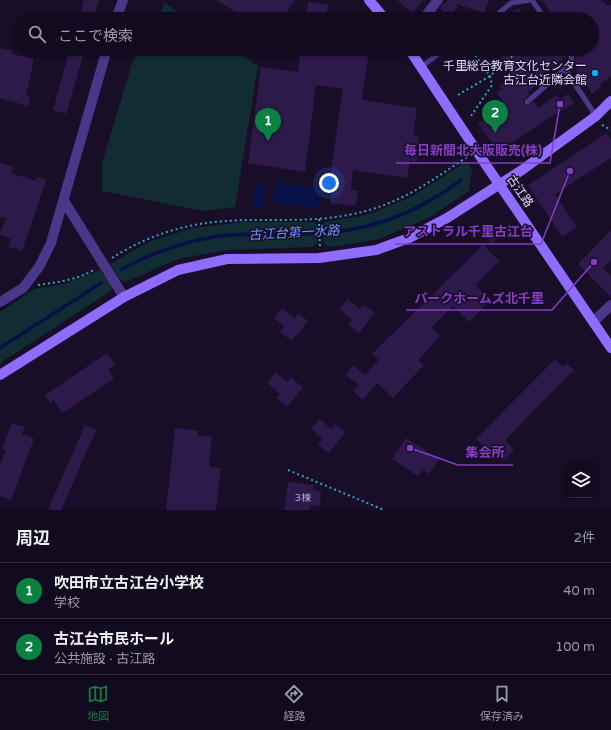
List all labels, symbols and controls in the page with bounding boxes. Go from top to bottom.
search box [12,12,599,56]
icon: search [26,23,48,45]
text: ここで検索 [58,27,133,45]
place label: 千里総合教育文化センター 古江台近隣会館 [443,59,587,87]
marker: 千里総合教育文化センター 古江台近隣会館 [590,68,600,78]
pin: 2 [482,100,508,133]
pin: 1 [255,108,281,141]
callout: 毎日新聞北大阪販売(株) [396,138,550,163]
text: 毎日新聞北大阪販売(株) [404,143,542,159]
street label: 古江路 [504,172,536,210]
your location [319,173,339,193]
callout: アストラル千里古江台 [395,219,541,244]
water label: 古江台第一水路 [248,223,341,243]
text: アストラル千里古江台 [403,224,533,240]
callout: パークホームズ北千里 [406,285,552,310]
text: パークホームズ北千里 [414,291,544,307]
callout: 集会所 [458,440,513,465]
text: 集会所 [465,445,505,461]
map controls [563,462,599,498]
button: layers [563,462,599,498]
house number: 3棟 [295,492,311,504]
text: 周辺 [16,528,50,549]
text: 2件 [574,530,595,546]
text: 吹田市立古江台小学校 [54,574,204,592]
text: 1 [25,583,33,599]
text: 40 m [563,583,595,599]
text: 学校 [54,595,80,611]
text: 古江台市民ホール [54,630,174,648]
text: 2 [25,639,33,655]
text: 100 m [555,639,595,655]
text: 公共施設 · 古江路 [54,651,155,667]
tab: 地図 [87,683,109,723]
tab: 経路 [283,683,305,723]
tab: 保存済み [480,683,524,723]

